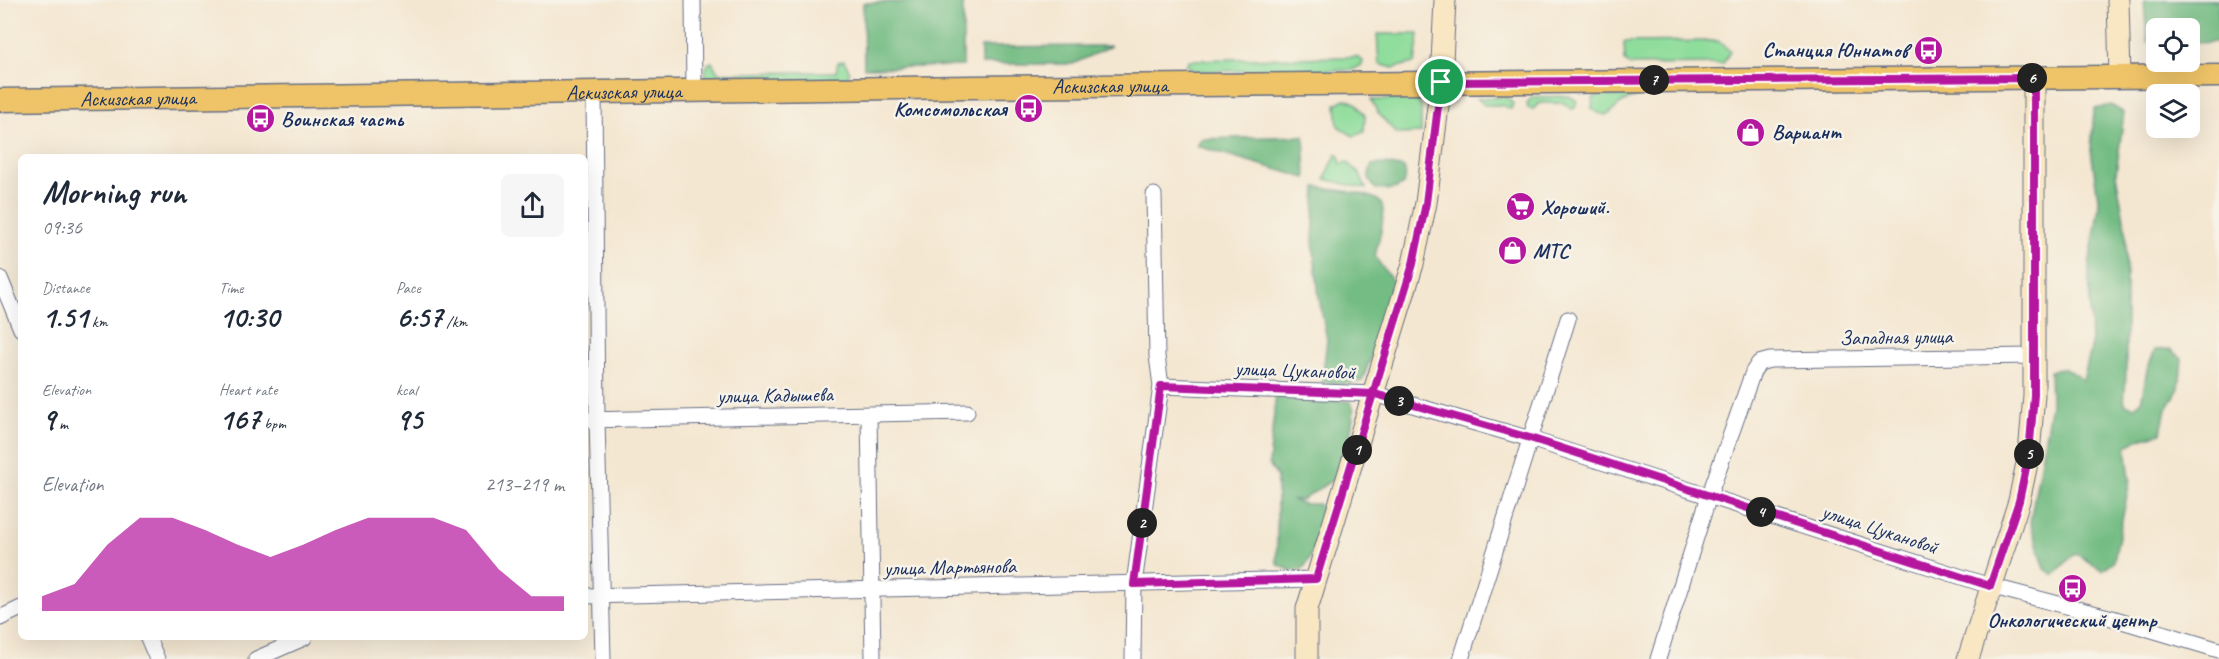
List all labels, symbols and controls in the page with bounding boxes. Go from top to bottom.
map controls [2146,18,2200,138]
button: locate [2146,18,2200,72]
bus stop icon: Станция Юннатов [1913,34,1945,66]
place label: Станция Юннатов [1763,37,1912,63]
pin [1415,56,1466,107]
pin: 6 [2017,63,2047,93]
icon: arrive [1424,65,1457,98]
pin: 7 [1639,65,1669,95]
text: 6 [2028,68,2036,88]
text: 7 [1650,70,1658,90]
street label: Аскизская улица [1052,72,1170,99]
street label: Аскизская улица [566,78,684,105]
street label: Аскизская улица [80,84,198,112]
button: layers [2146,84,2200,138]
bus stop icon: Комсомольская [1012,93,1044,125]
place label: Комсомольская [894,96,1009,122]
bus stop icon: Воинская часть [244,103,276,135]
place label: Воинская часть [281,106,405,132]
shop icon: Вариант [1735,116,1767,148]
place label: Вариант [1772,119,1843,145]
text: Morning run [42,171,186,213]
button: share [501,174,564,237]
supermarket icon: Хороший. [1504,191,1536,223]
place label: Хороший. [1541,194,1610,220]
text: 09:36 [42,215,82,240]
shop icon: МТС [1496,235,1528,267]
place label: МТС [1533,238,1572,264]
text: Distance [42,278,90,298]
text: Time [219,278,243,298]
text: Pace [396,278,421,298]
text: 1.51 [42,298,88,336]
text: 10:30 [219,298,279,336]
text: 6:57 [396,298,442,336]
text: km [88,312,107,332]
text: /km [442,312,467,332]
street label: Западная улица [1839,323,1955,351]
street label: улица Цукановой [1232,355,1357,385]
text: Elevation [42,380,91,400]
text: Heart rate [219,380,277,400]
text: kcal [396,380,417,400]
street label: улица Кадышева [715,381,835,409]
pin: 3 [1384,386,1414,416]
text: 3 [1395,391,1403,411]
text: 9 [42,400,55,438]
text: 167 [219,400,260,438]
text: 95 [396,400,422,438]
text: m [55,414,68,434]
text: bpm [260,414,286,434]
pin: 1 [1342,435,1372,465]
pin: 5 [2014,439,2044,469]
text: 1 [1353,440,1361,460]
text: 5 [2026,444,2032,464]
text: Elevation [42,472,104,497]
text: 213–219 m [485,472,564,497]
pin: 4 [1746,497,1776,527]
street label: улица Цукановой [1817,497,1942,560]
text: 4 [1757,502,1765,522]
pin: 2 [1127,508,1157,538]
text: 2 [1138,513,1146,533]
street label: улица Мартьянова [882,553,1018,581]
bus stop icon: Онкологический центр [2056,573,2088,605]
place label: Онкологический центр [1987,607,2159,633]

